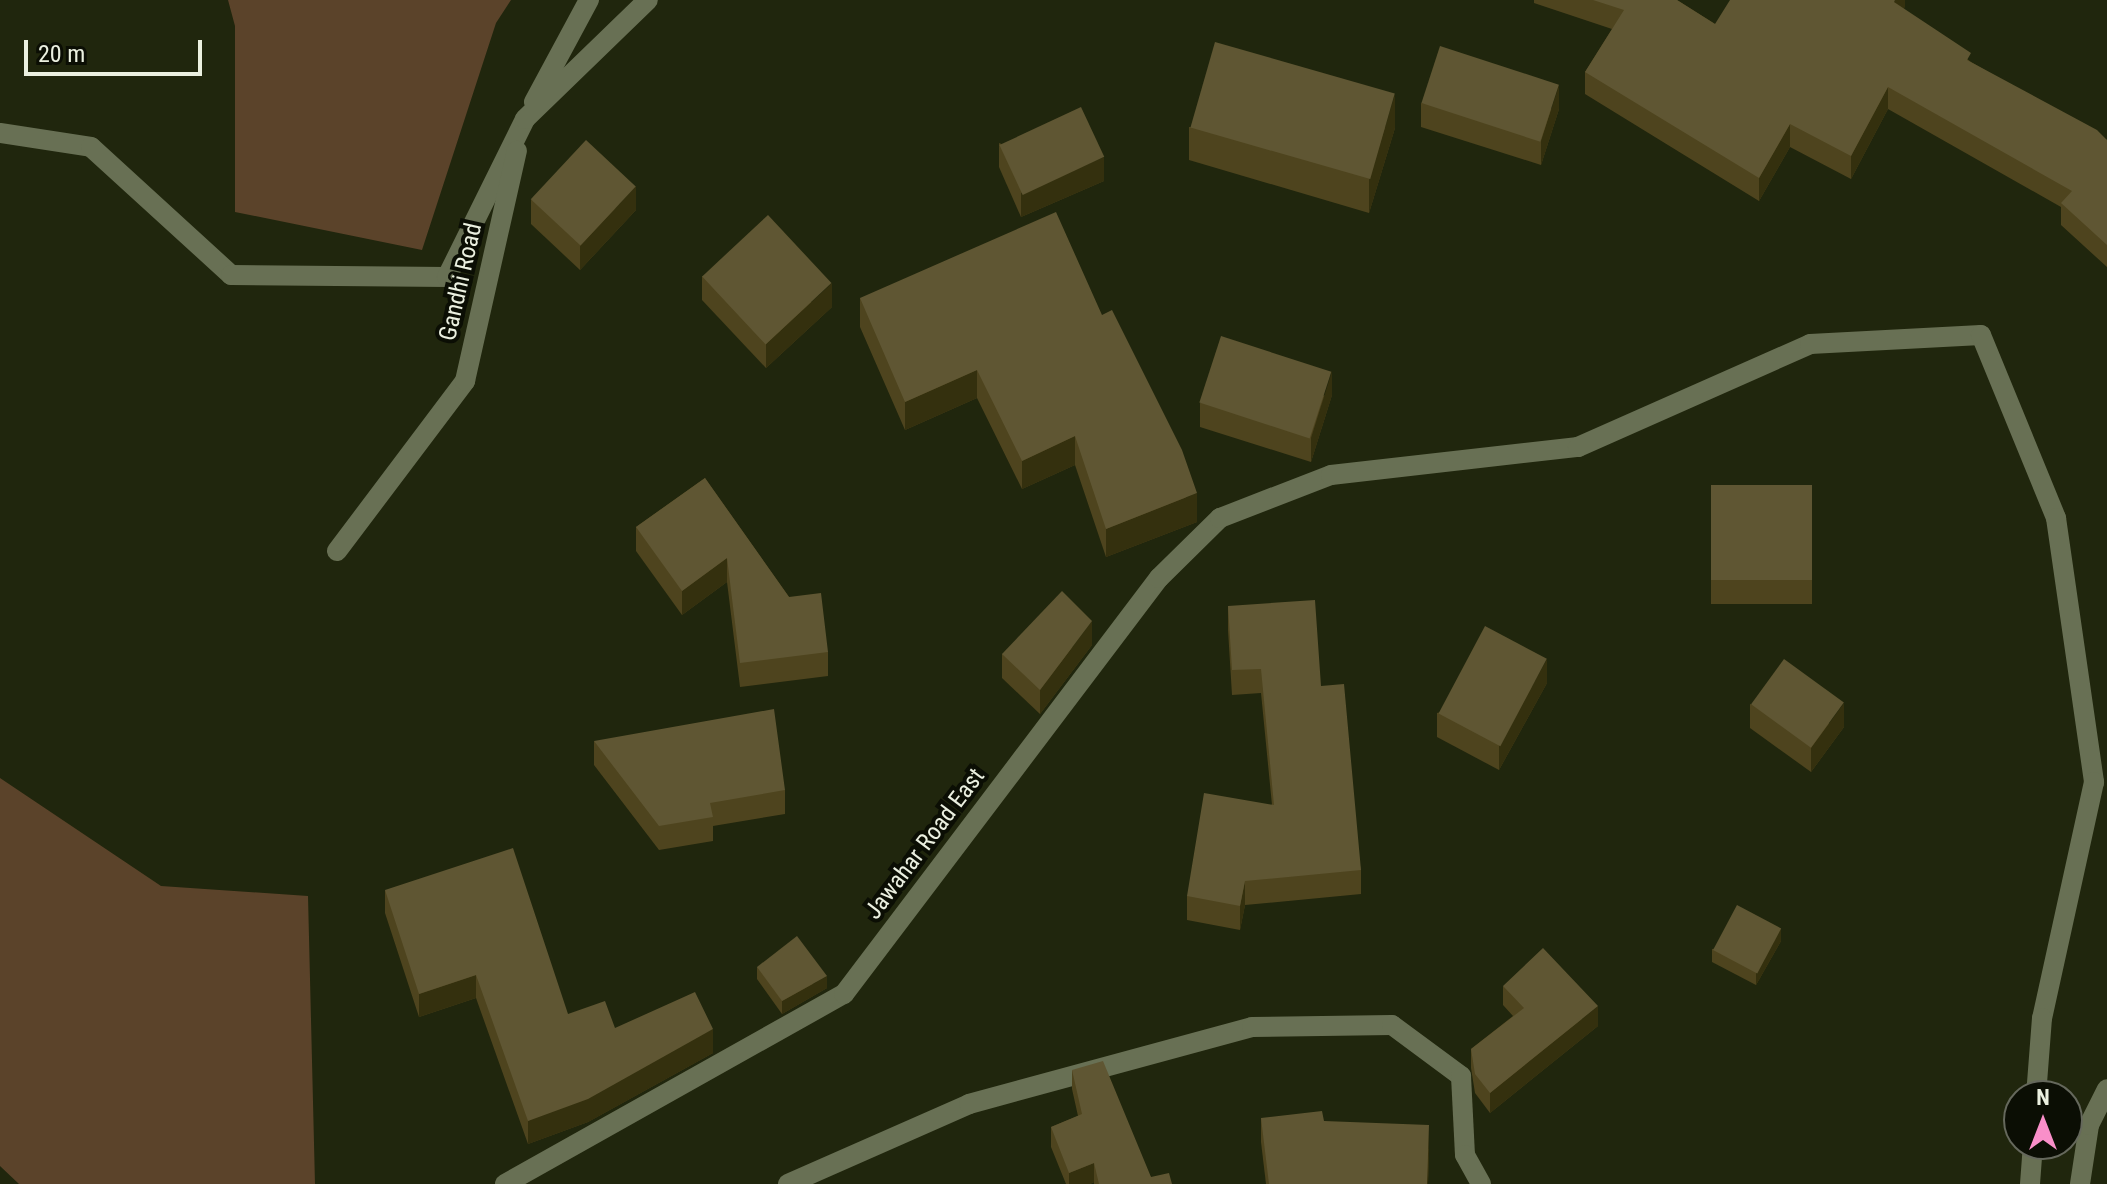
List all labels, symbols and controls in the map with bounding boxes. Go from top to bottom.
scale bar [28,24,206,74]
text: 20 m [38,40,85,68]
street label: Gandhi Road [433,220,489,344]
street label: Jawahar Road East [859,763,991,925]
north arrow [2003,1080,2083,1160]
text: N [2036,1085,2050,1110]

